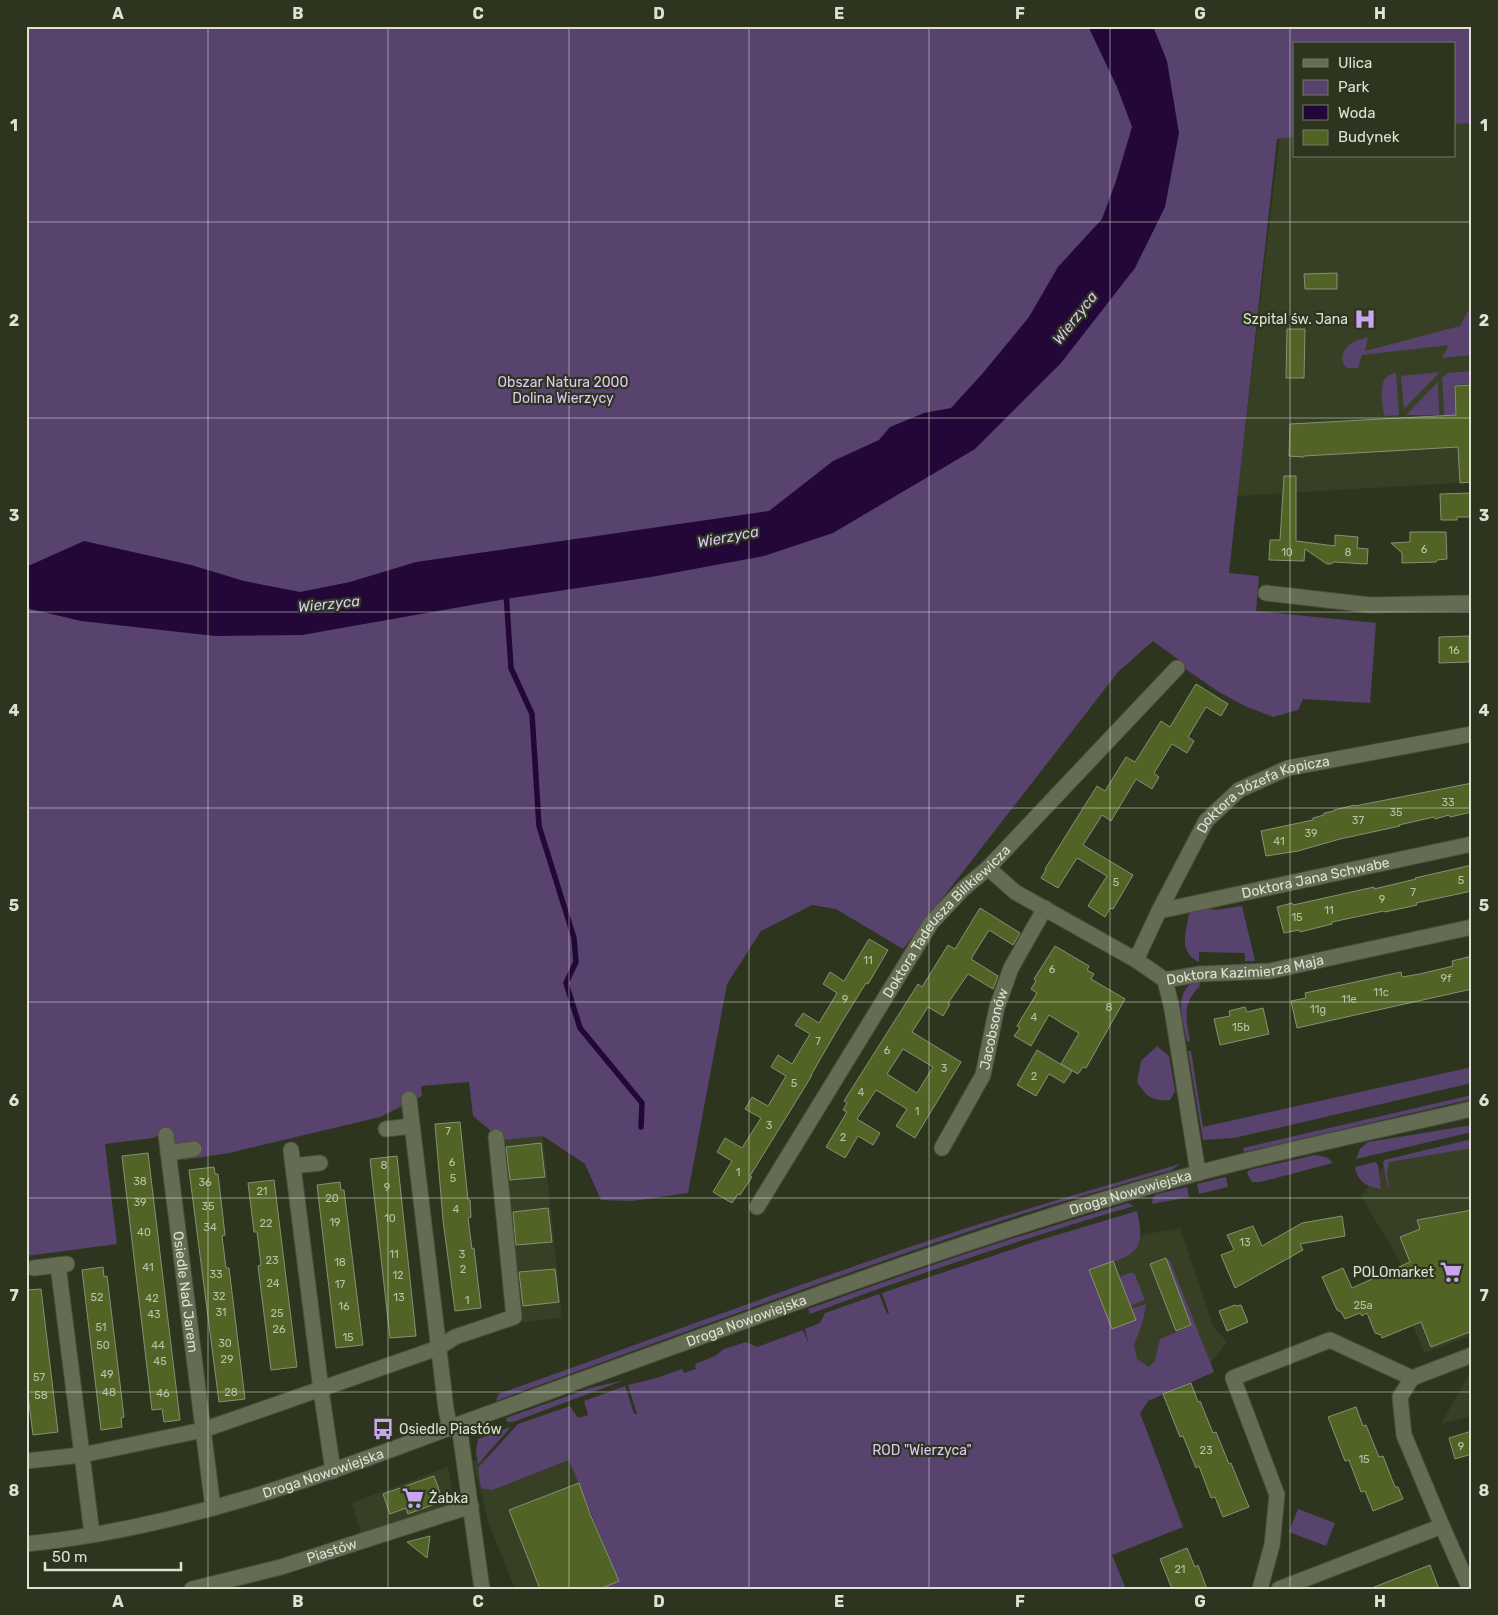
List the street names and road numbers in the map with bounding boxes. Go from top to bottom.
street label: Doktora Józefa Kopicza [1193,752,1331,836]
street label: Doktora Tadeusza Bilikiewicza [879,842,1014,1001]
street label: Doktora Jana Schwabe [1240,854,1391,902]
street label: Doktora Kazimierza Maja [1165,952,1325,989]
street label: Jacobsonów [976,986,1012,1071]
street label: Droga Nowowiejska [1067,1167,1194,1219]
street label: Osiedle Nad Jarem [169,1230,201,1354]
street label: Droga Nowowiejska [684,1291,809,1350]
street label: Droga Nowowiejska [260,1445,386,1502]
street label: Piastów [305,1535,359,1567]

